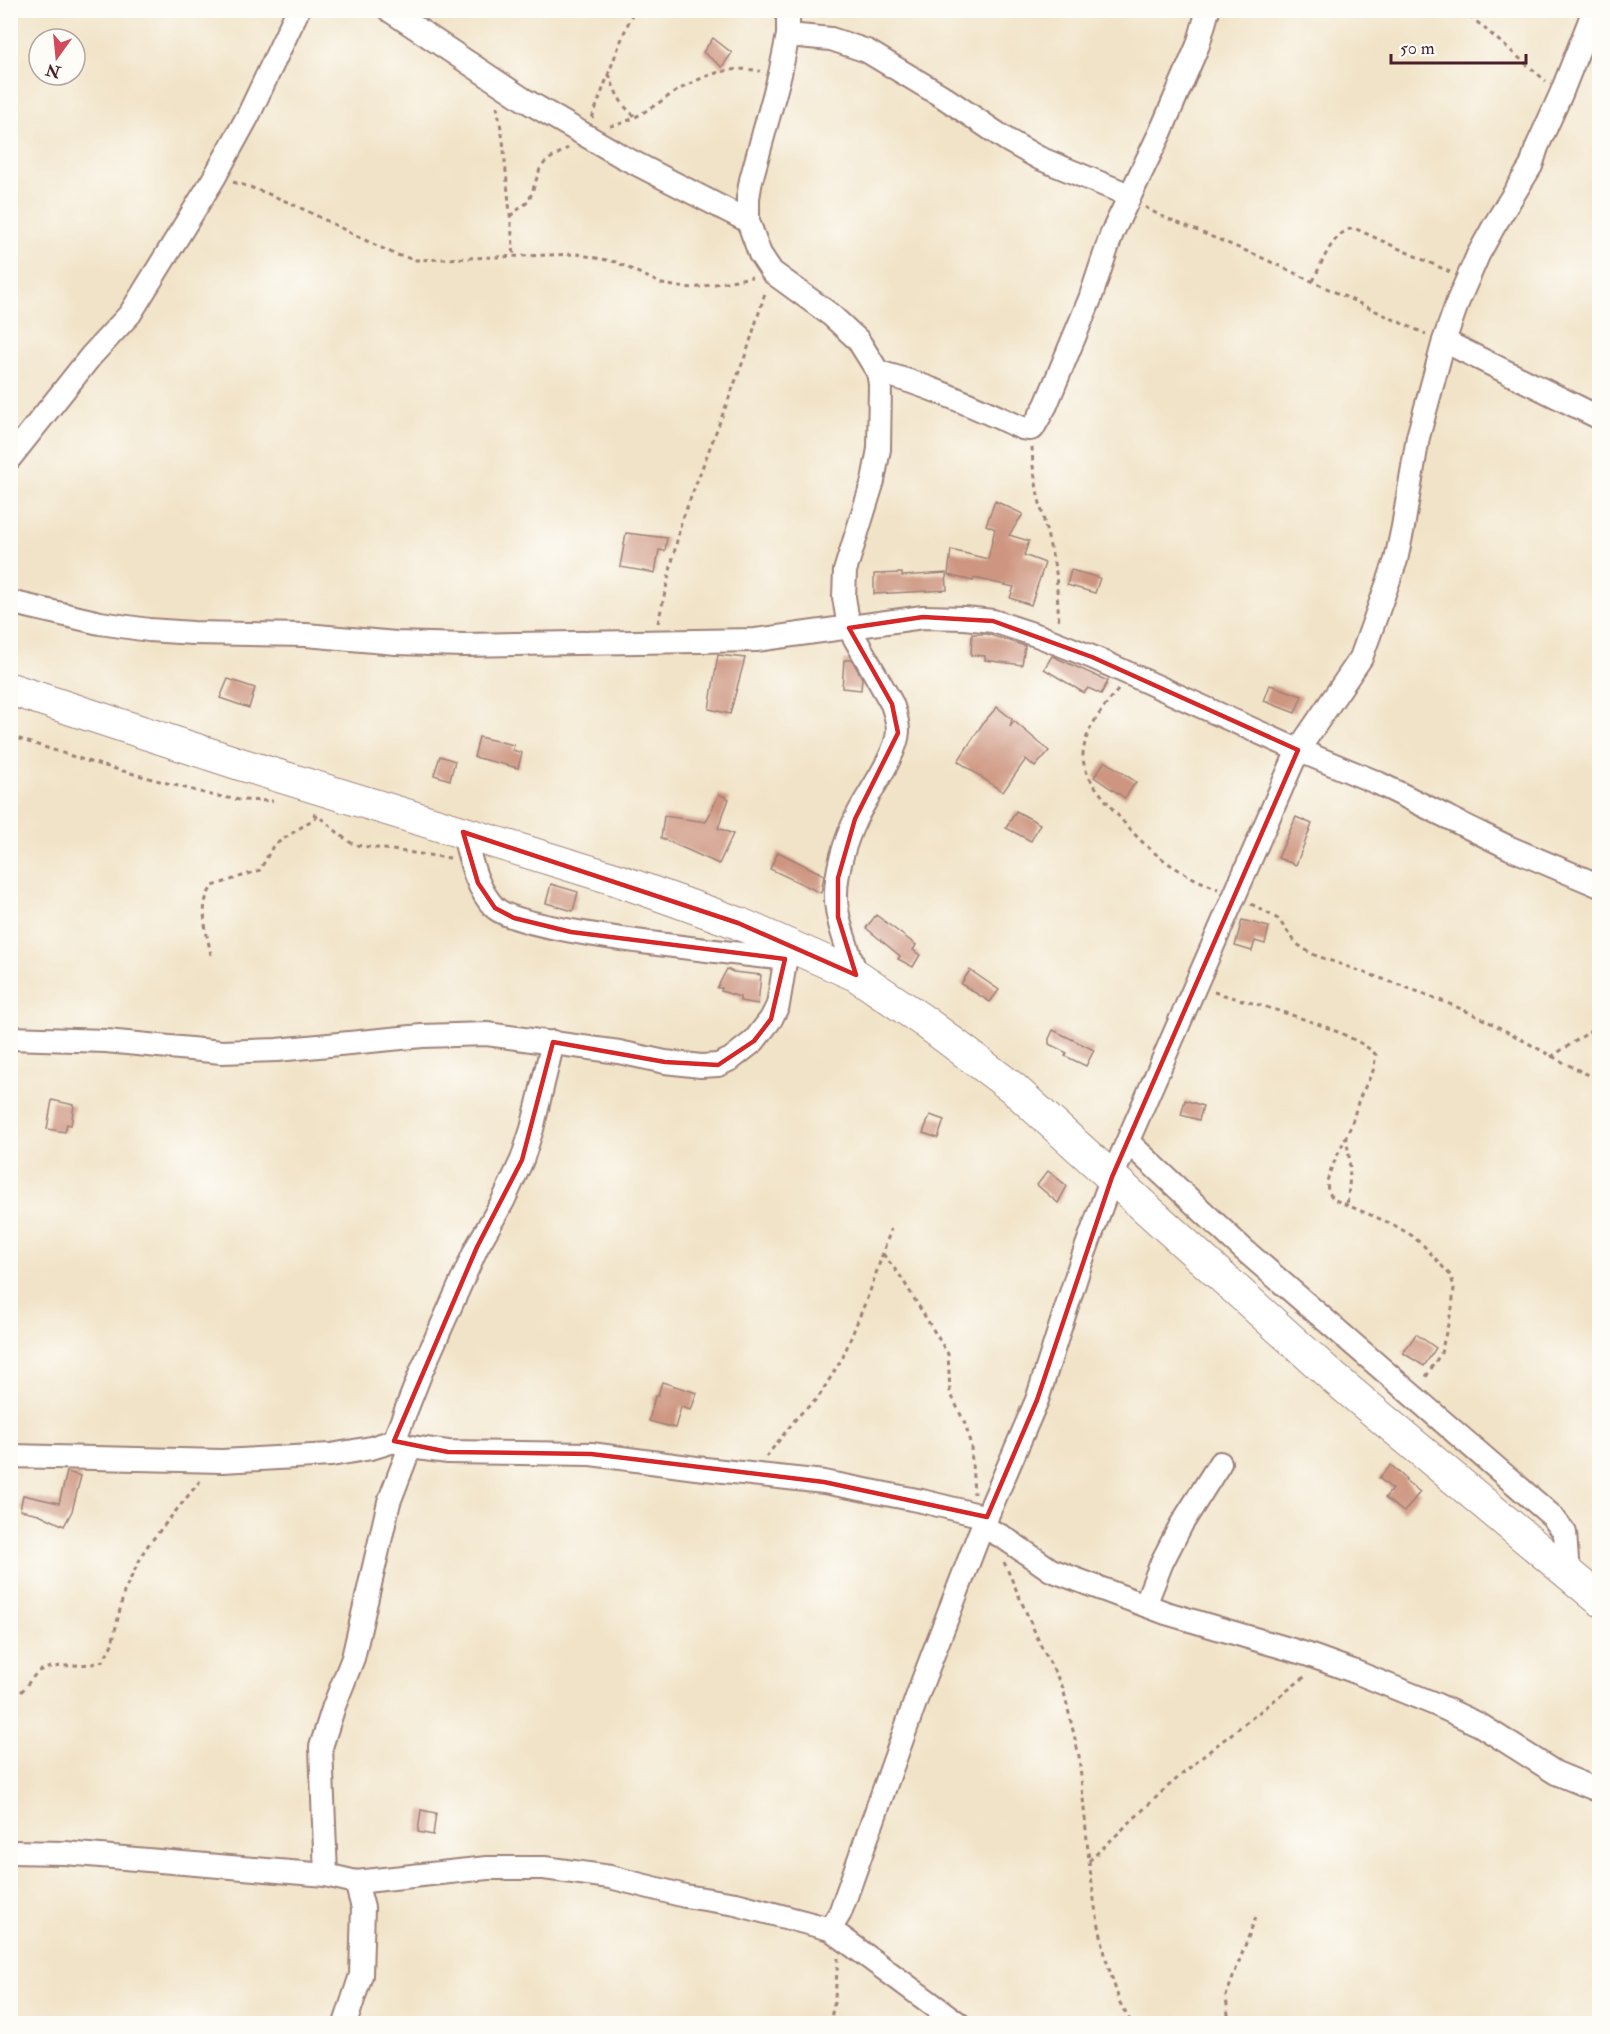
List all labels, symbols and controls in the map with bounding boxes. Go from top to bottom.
north arrow [27,27,87,87]
scale bar [1391,27,1526,65]
text: 50 m [1400,37,1435,60]
text: N [43,59,64,82]

